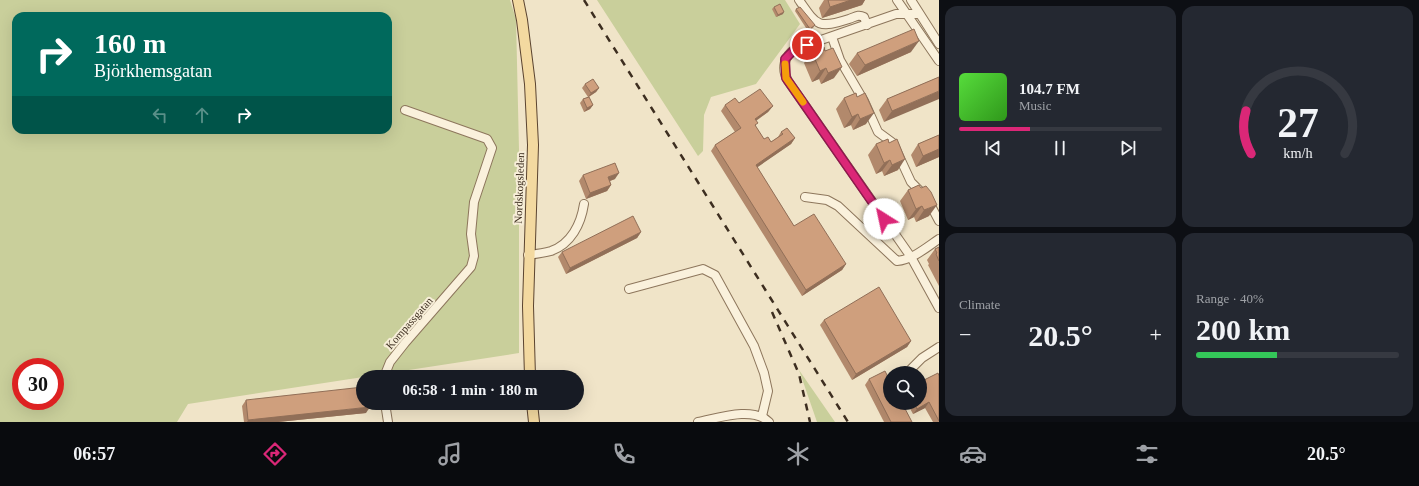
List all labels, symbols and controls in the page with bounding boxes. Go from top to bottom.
icon: right [28,28,80,80]
text: 160 m [94,28,166,59]
pin [790,28,824,62]
icon: arrive [796,34,818,56]
text: Björkhemsgatan [94,61,212,81]
text: 104.7 FM [1019,81,1080,97]
text: Music [1019,98,1052,113]
text: 27 [1277,100,1318,146]
icon: left [149,104,171,126]
icon: ahead [191,104,213,126]
icon: right [233,104,255,126]
icon: previous [982,137,1004,159]
icon: pause [1049,137,1071,159]
icon: next [1117,137,1139,159]
text: km/h [1283,145,1312,161]
street label: Nordskogsleden [512,152,526,224]
position arrow [863,198,905,240]
text: Range · 40% [1196,291,1264,306]
street label: Kompassgatan [383,294,435,351]
text: Climate [959,297,1000,312]
text: 200 km [1196,313,1290,346]
text: 20.5° [1028,319,1093,352]
text: − [959,322,971,347]
text: + [1150,322,1162,347]
speed limit sign: 30 [12,358,64,410]
map controls [883,366,927,410]
button: search [883,366,927,410]
text: 06:58 · 1 min · 180 m [403,382,538,398]
icon: directions [261,440,289,468]
icon: music [436,440,464,468]
icon: phone [610,440,638,468]
icon: climate [784,440,812,468]
icon: car [959,440,987,468]
icon: filters [1133,440,1161,468]
text: 06:57 [73,444,115,464]
text: 20.5° [1307,444,1346,464]

